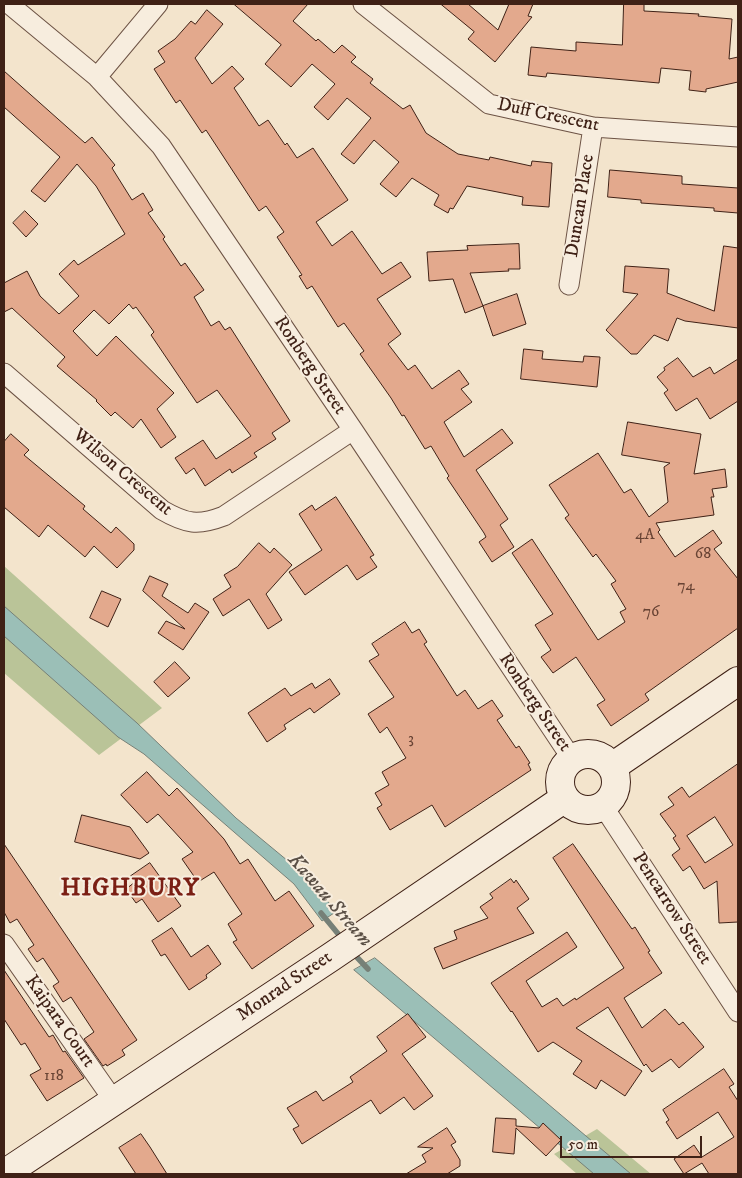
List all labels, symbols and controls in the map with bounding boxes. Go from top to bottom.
street label: Duff Crescent [495,94,601,138]
street label: Duncan Place [562,153,600,259]
street label: Ronberg Street [268,312,350,420]
street label: Wilson Crescent [67,425,177,521]
house number: 4A [635,526,655,546]
house number: 68 [695,545,711,565]
house number: 74 [677,577,695,597]
house number: 76 [643,603,659,623]
street label: Ronberg Street [493,649,575,757]
house number: 3 [408,730,414,750]
water label: Kawau Stream [282,849,376,953]
street label: Pencarrow Street [626,849,716,969]
district label: HIGHBURY [59,876,201,904]
street label: Monrad Street [233,947,337,1027]
street label: Kaipara Court [19,971,99,1073]
house number: 118 [44,1067,64,1087]
scale bar [562,1126,704,1158]
text: 50 m [568,1135,598,1154]

